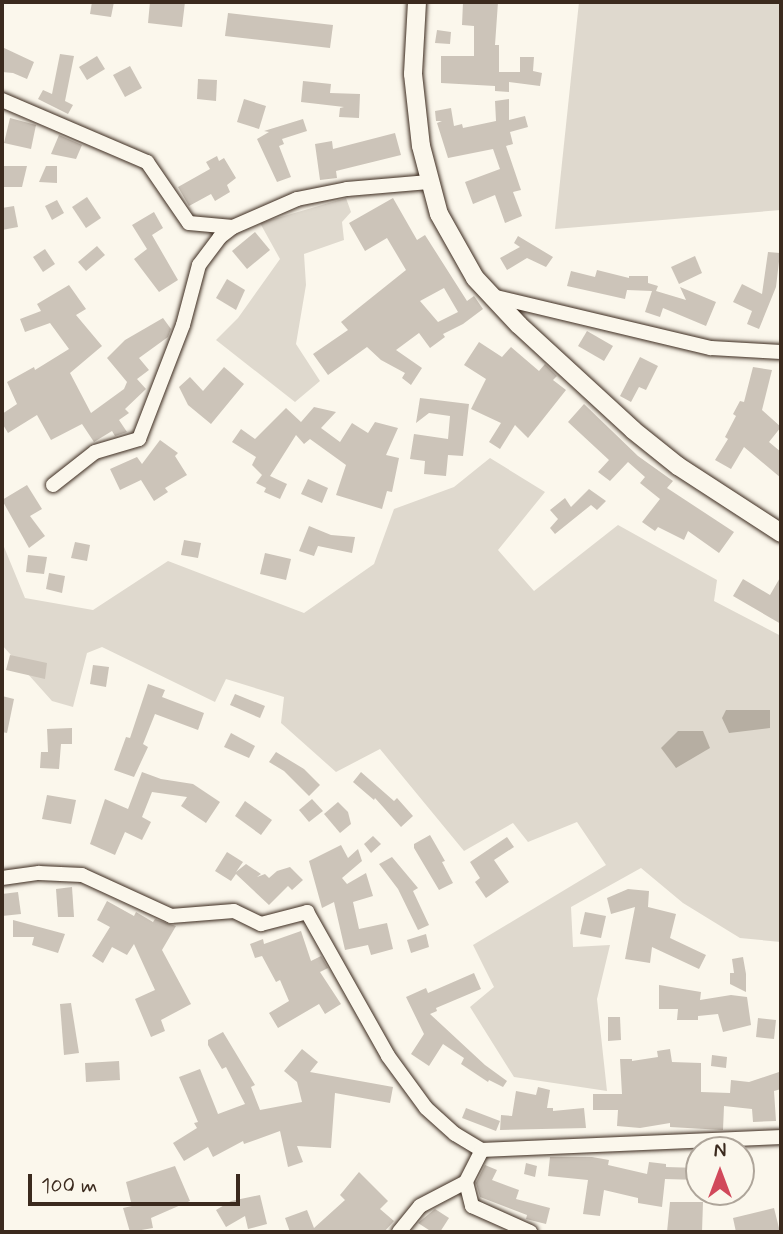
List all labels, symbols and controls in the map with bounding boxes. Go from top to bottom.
north arrow [685,1136,755,1206]
text: N [714,1139,726,1164]
scale bar [32,1160,243,1204]
text: 100 m [41,1172,97,1200]

